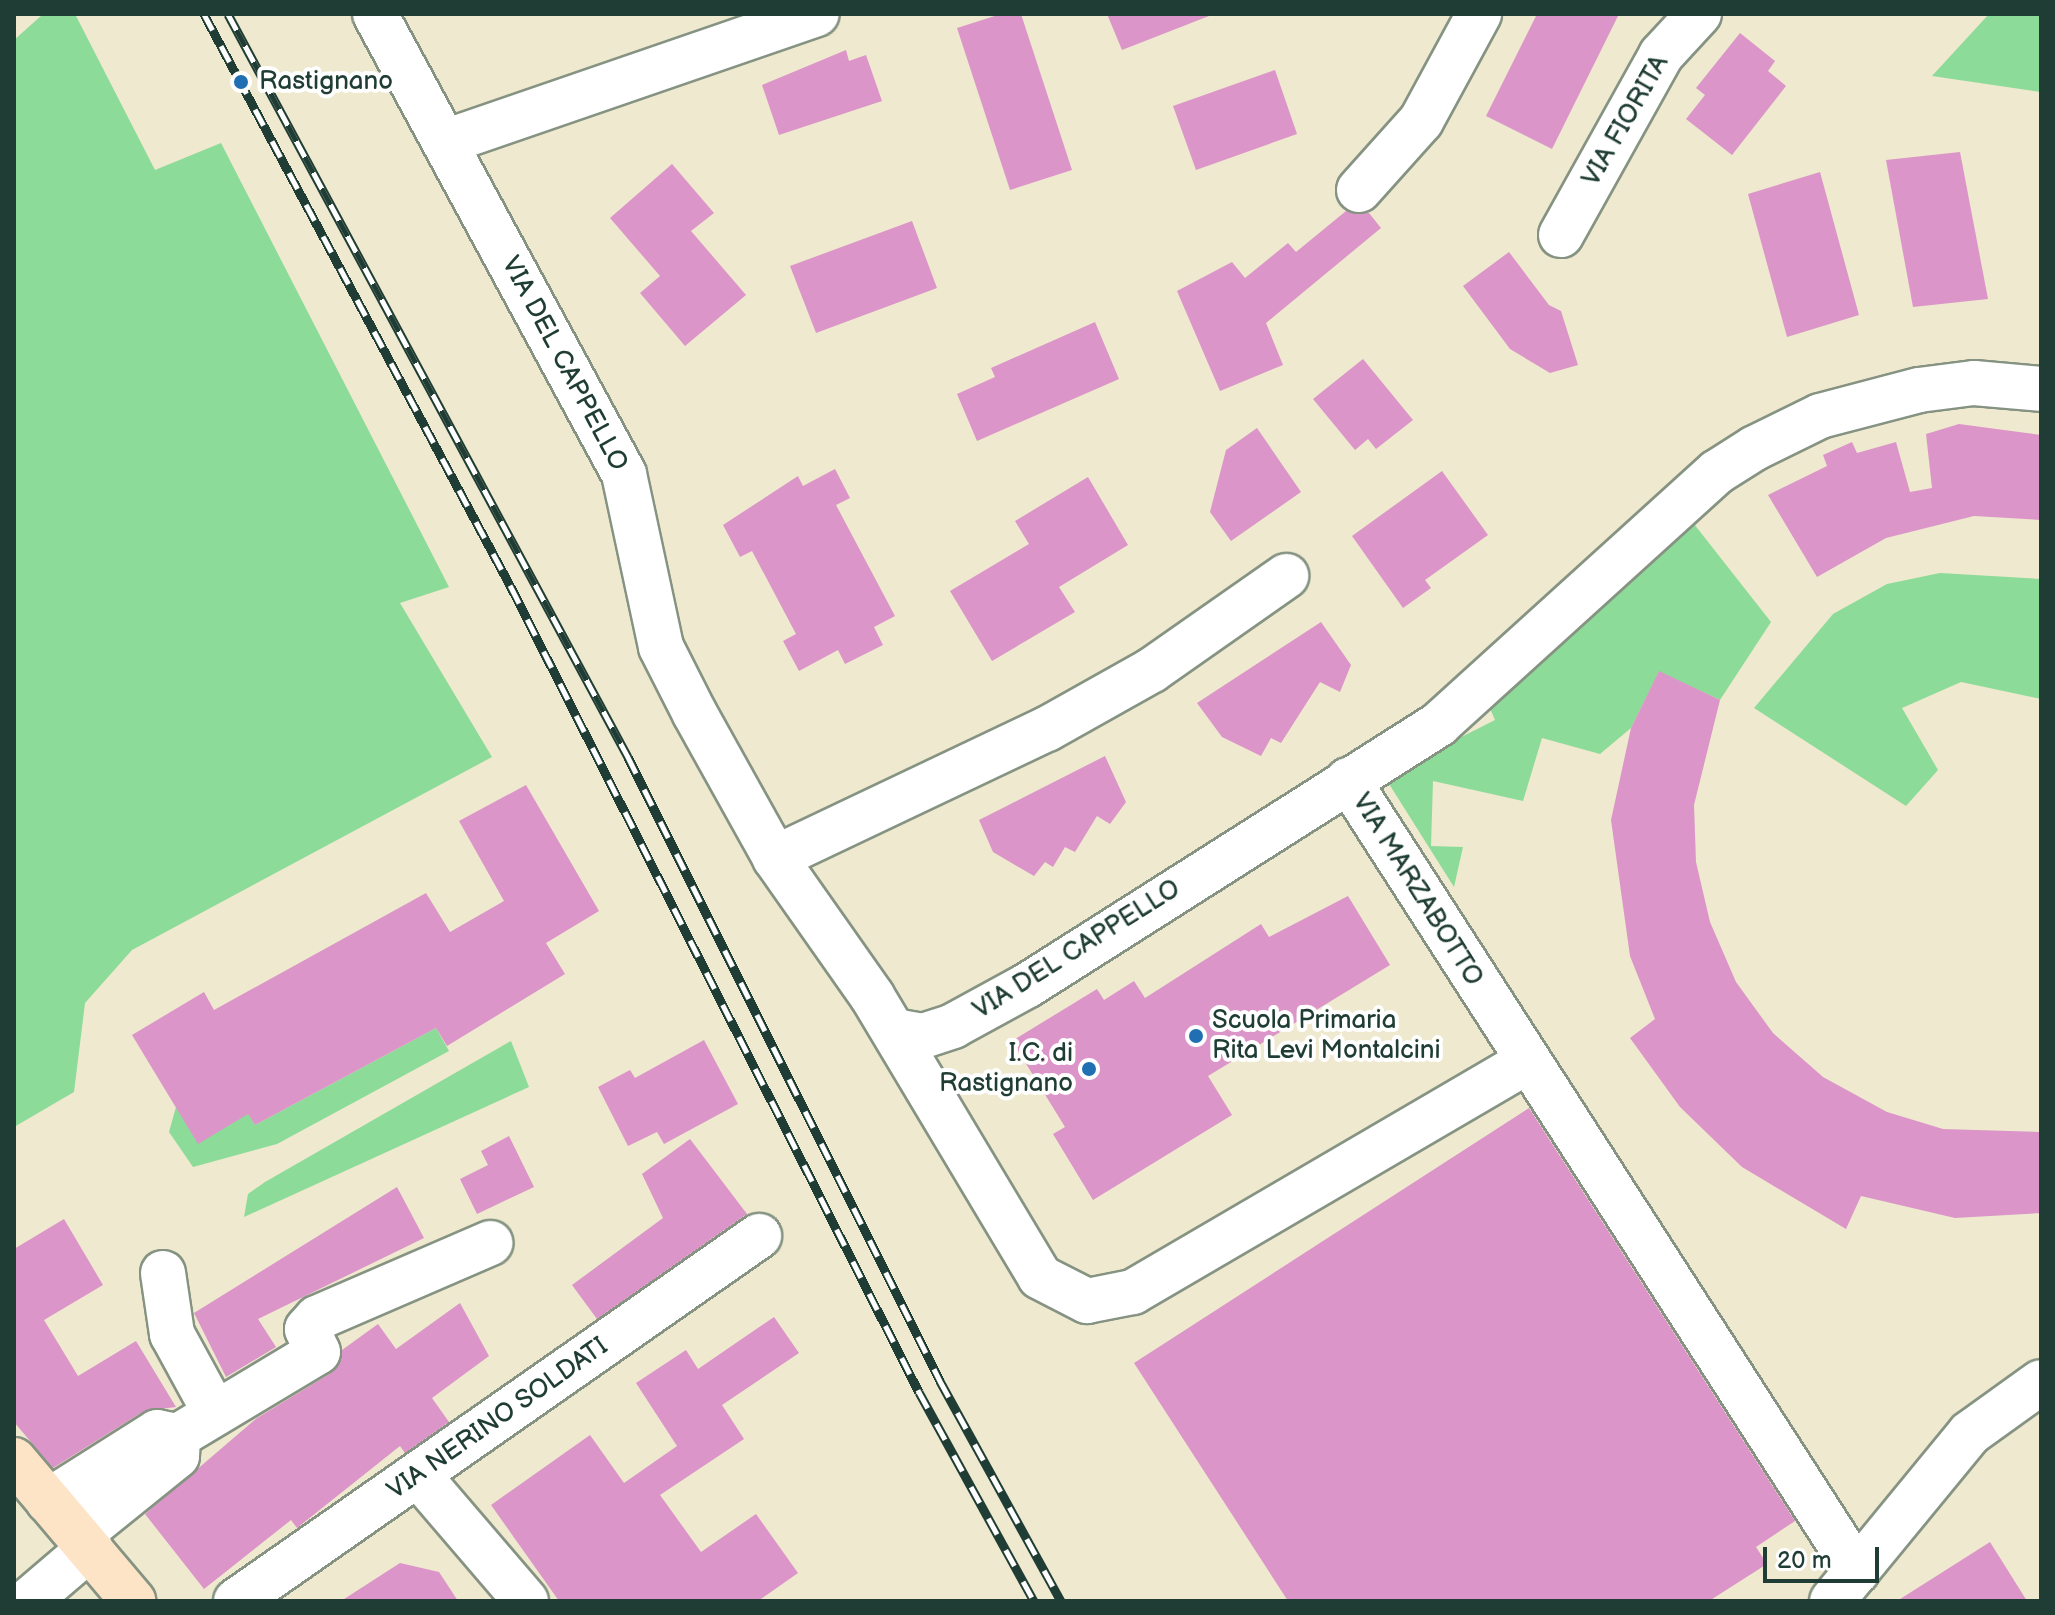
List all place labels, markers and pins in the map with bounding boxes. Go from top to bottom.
place label: Rastignano [259,66,393,98]
marker: Rastignano [230,71,252,93]
place label: Scuola Primaria Rita Levi Montalcini [1212,1005,1441,1066]
marker: Scuola Primaria Rita Levi Montalcini [1187,1027,1205,1045]
place label: I.C. di Rastignano [939,1038,1073,1100]
marker: I.C. di Rastignano [1080,1060,1098,1078]

